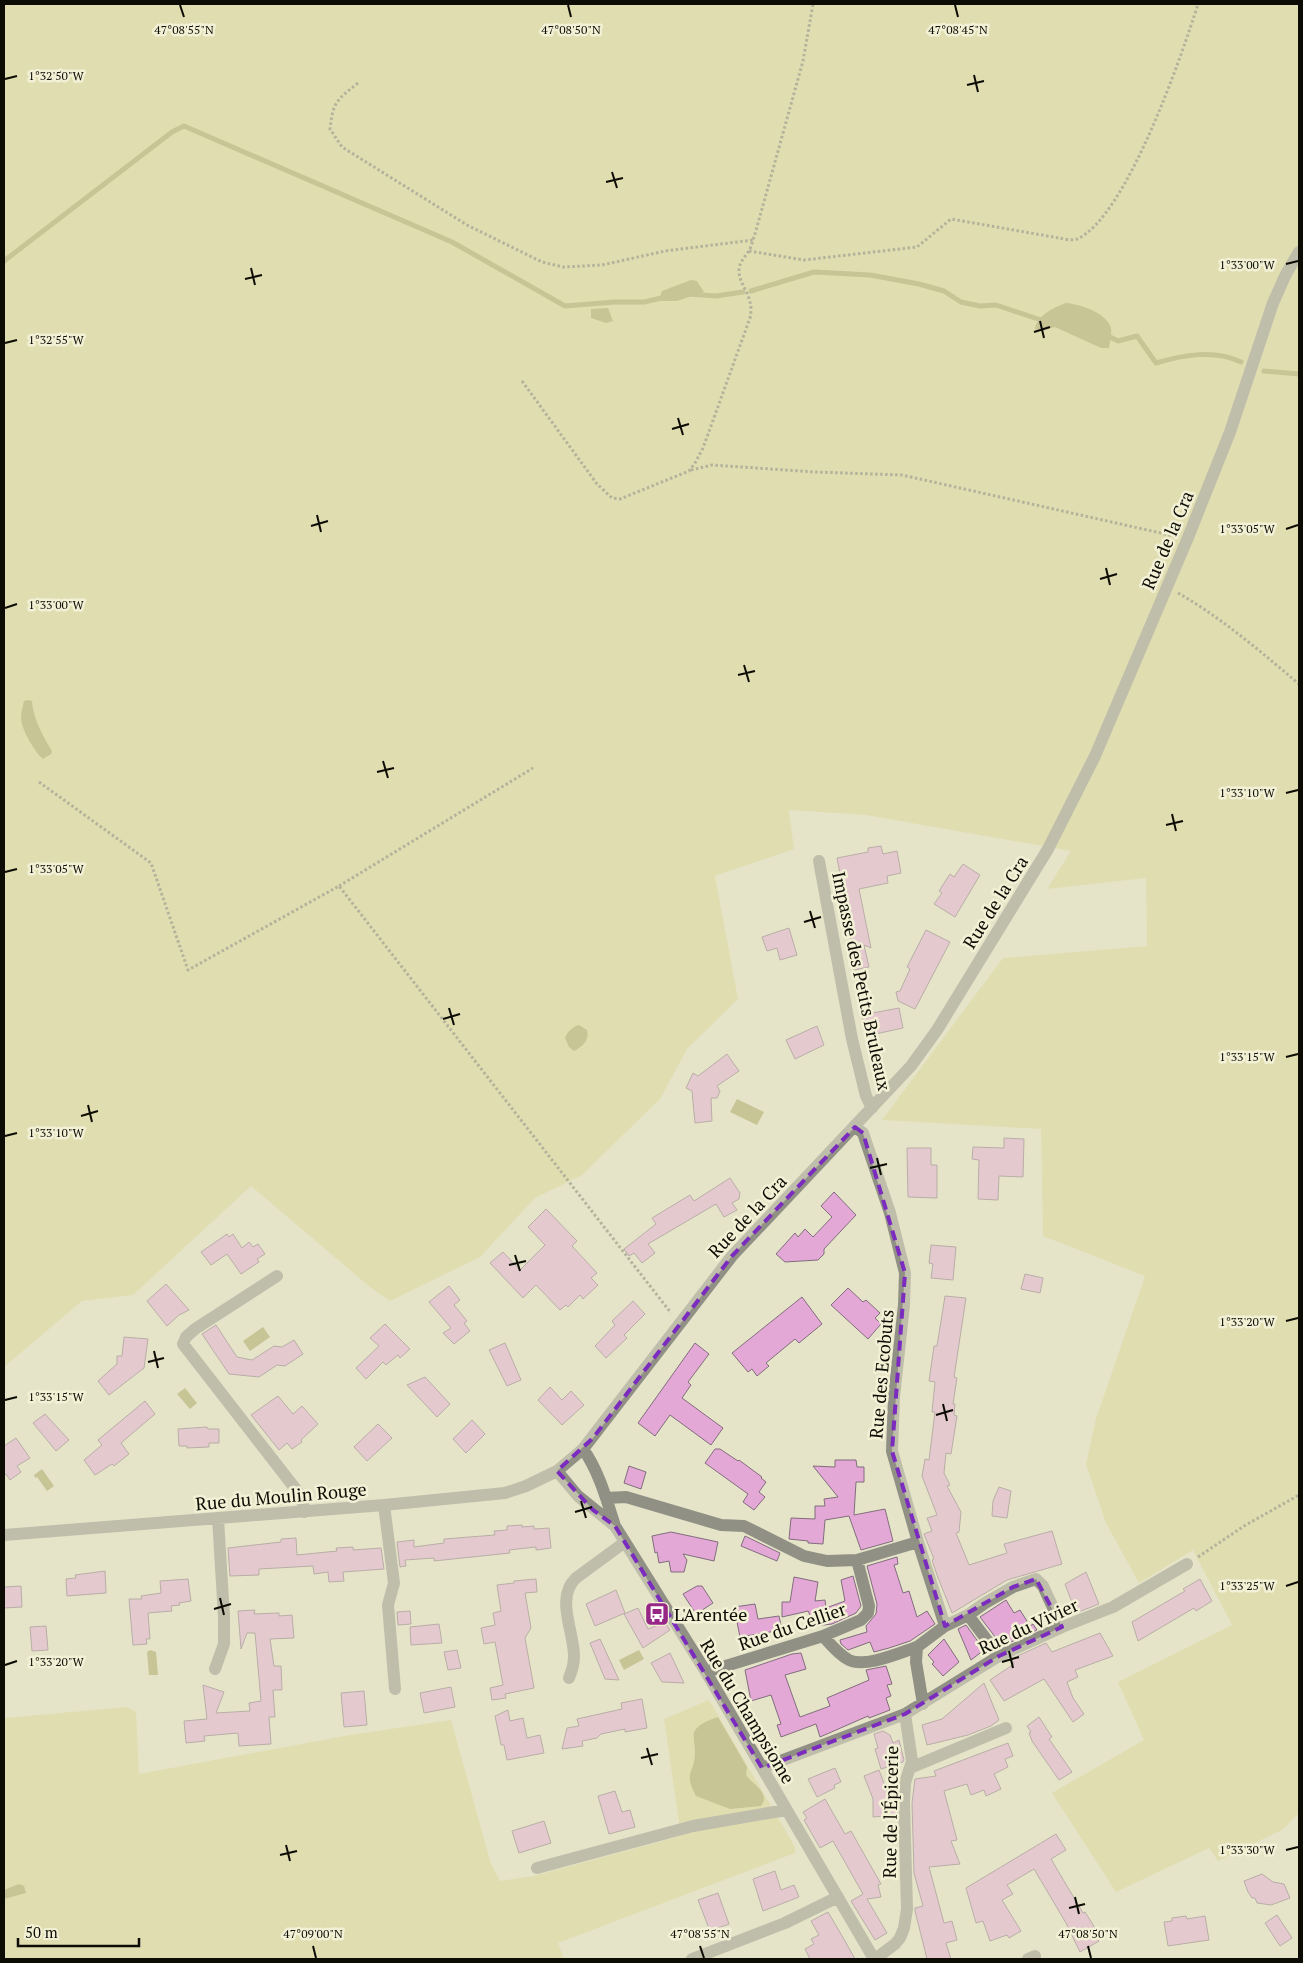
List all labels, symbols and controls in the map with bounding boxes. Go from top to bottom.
text: 47°08'55"N [154,22,214,37]
text: 47°08'50"N [541,22,601,37]
text: 47°08'45"N [928,22,988,37]
text: 1°32'50"W [28,68,85,83]
text: 1°33'00"W [1219,257,1276,272]
text: 1°32'55"W [28,332,85,347]
street label: Rue de la Cra [1135,487,1199,593]
text: 1°33'05"W [1219,521,1276,536]
text: 1°33'00"W [28,597,85,612]
text: 1°33'10"W [1219,785,1276,800]
street label: Rue de la Cra [957,851,1033,953]
text: 1°33'05"W [28,861,85,876]
street label: Impasse des Petits Bruleaux [827,869,897,1093]
text: 1°33'15"W [1219,1049,1276,1064]
text: 1°33'10"W [28,1125,85,1140]
street label: Rue de la Cra [702,1169,792,1263]
street label: Rue des Ecobuts [863,1308,899,1440]
text: 1°33'20"W [1219,1314,1276,1329]
text: 1°33'15"W [28,1389,85,1404]
street label: Rue du Moulin Rouge [194,1477,368,1515]
text: 1°33'25"W [1219,1578,1276,1593]
street label: Rue du Vivier [974,1592,1082,1660]
street label: Rue du Cellier [735,1596,849,1656]
bus stop icon: L'Arentée [644,1601,670,1627]
place label: L'Arentée [674,1602,747,1626]
street label: Rue du Champsiome [695,1634,801,1788]
text: 1°33'20"W [28,1654,85,1669]
street label: Rue de l'Épicerie [877,1745,903,1879]
text: 1°33'30"W [1219,1842,1276,1857]
scale bar [18,1916,139,1948]
text: 50 m [25,1922,58,1942]
text: 47°09'00"N [283,1926,343,1941]
text: 47°08'55"N [670,1926,730,1941]
text: 47°08'50"N [1058,1926,1118,1941]

